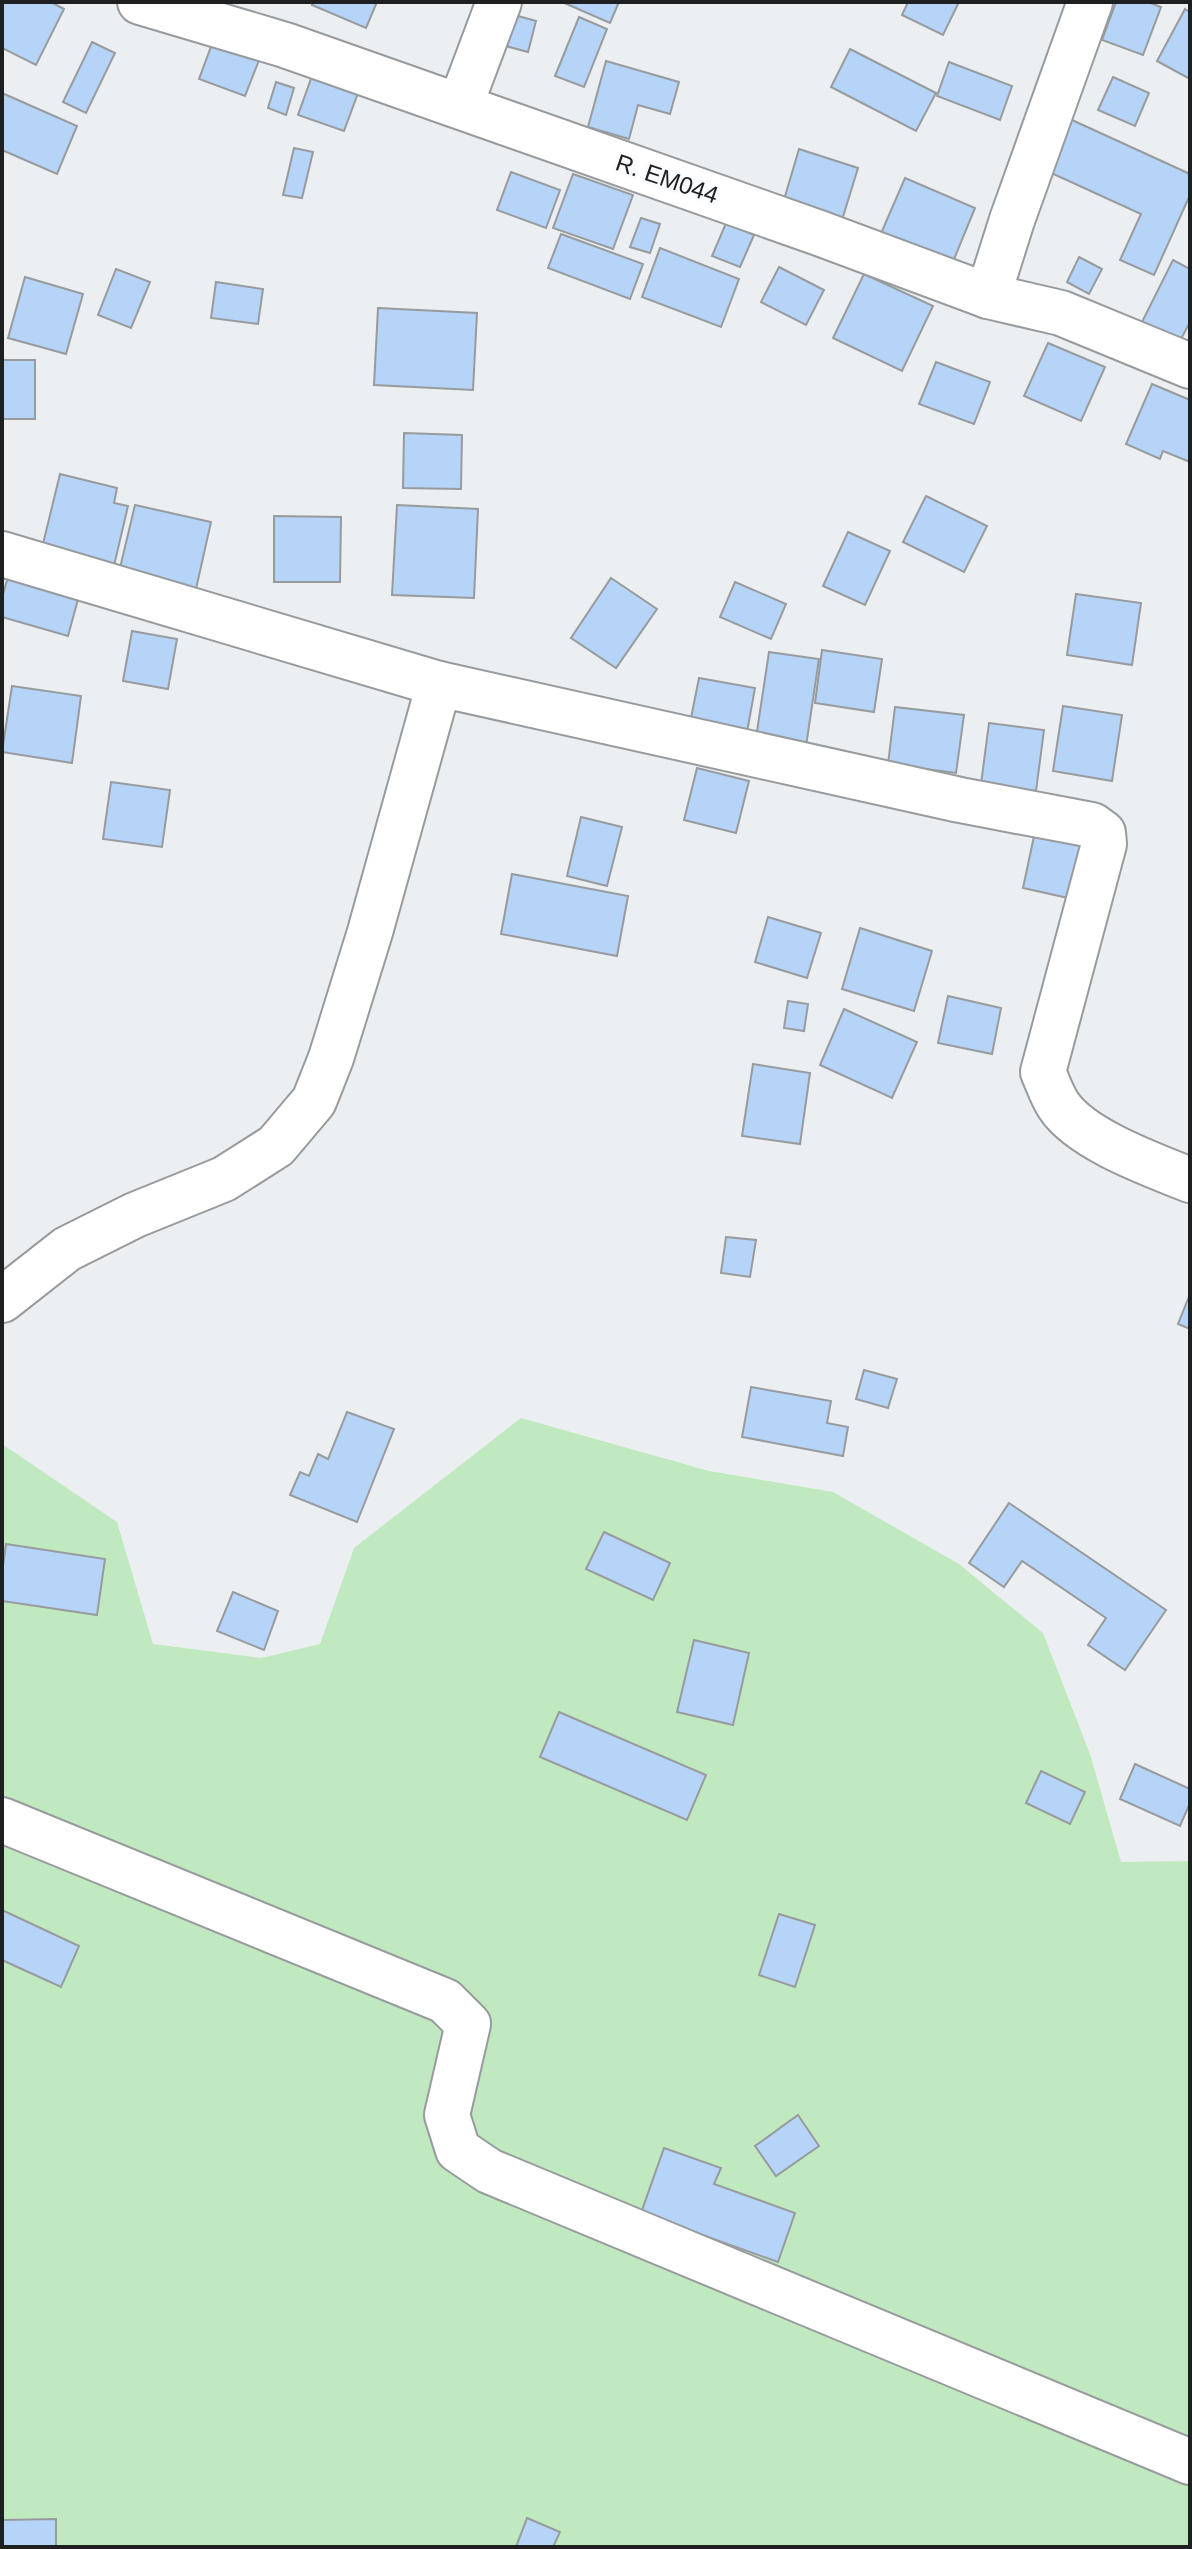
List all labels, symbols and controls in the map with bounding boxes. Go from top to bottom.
street label: R. EM044 [612,148,722,209]

